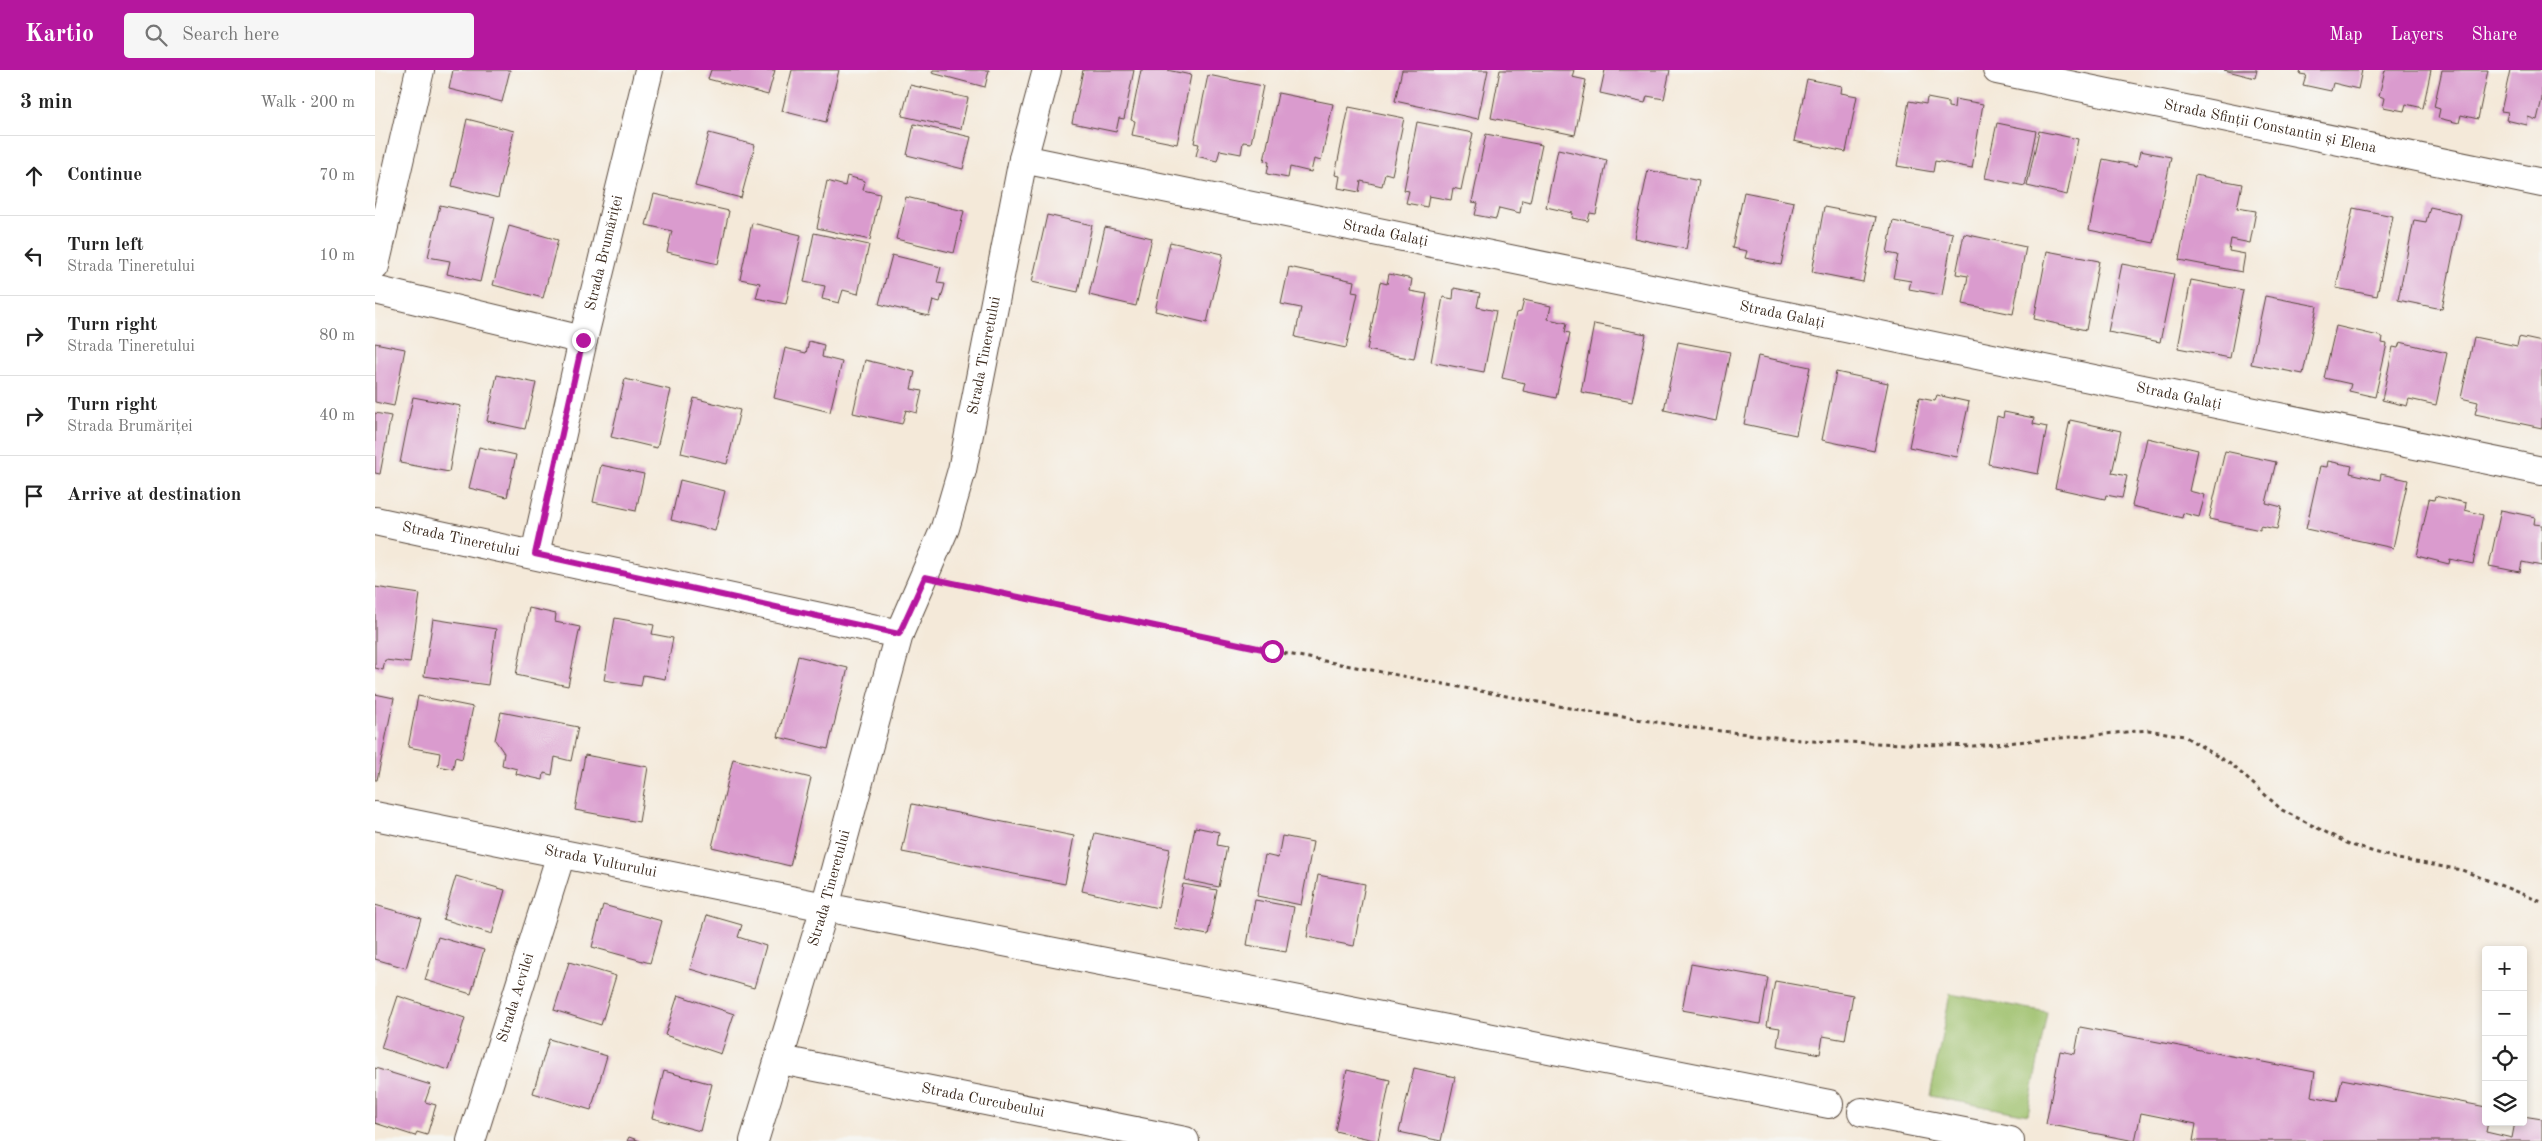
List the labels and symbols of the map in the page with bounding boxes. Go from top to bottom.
street label: Strada Sfinții Constantin și Elena [2163,97,2378,156]
street label: Strada Brumăriței [583,194,626,312]
street label: Strada Galați [1341,217,1429,250]
street label: Strada Tineretului [966,295,1003,416]
street label: Strada Galați [1738,299,1826,331]
route end [572,329,595,352]
street label: Strada Galați [2135,380,2223,412]
street label: Strada Tineretului [401,520,521,560]
route start [1261,640,1284,663]
street label: Strada Tineretului [806,828,853,948]
street label: Strada Vulturului [543,843,658,880]
street label: Strada Acvilei [495,951,537,1044]
street label: Strada Curcubeului [920,1081,1046,1120]

